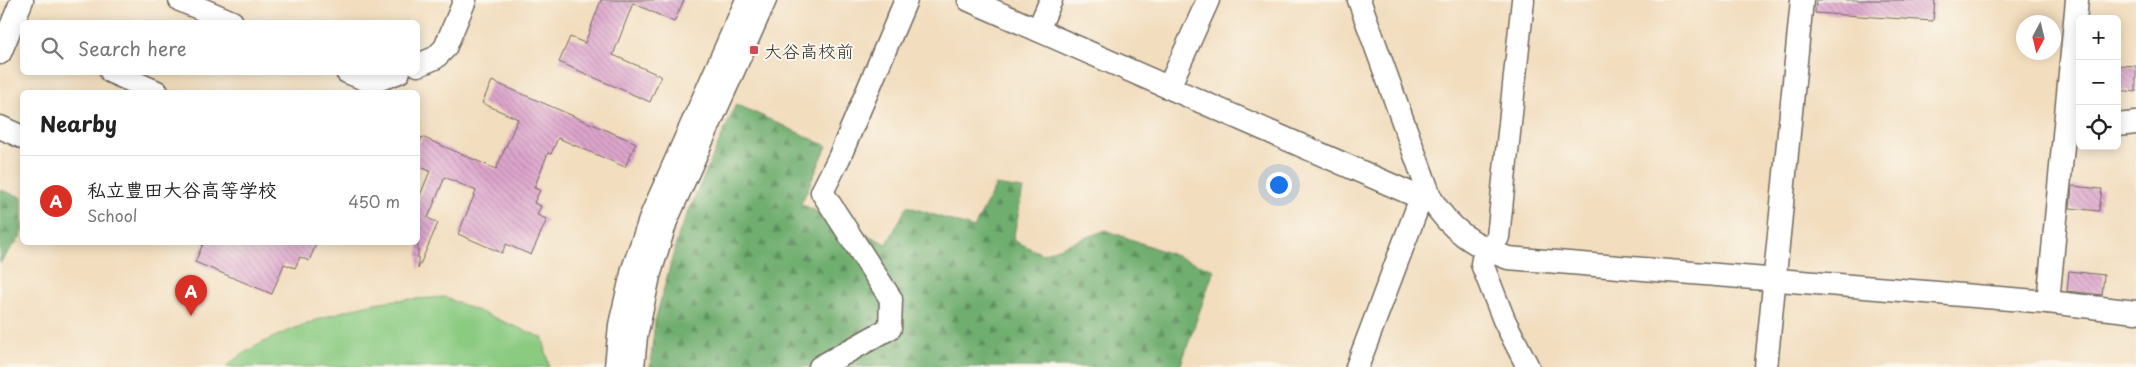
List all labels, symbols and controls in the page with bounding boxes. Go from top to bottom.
north arrow [2016,15,2061,60]
map controls [2076,15,2121,150]
button: + [2076,15,2121,60]
search box [20,20,420,75]
icon: search [38,34,66,62]
text: Search here [78,34,187,62]
place label: 大谷高校前 [764,37,854,64]
marker: 大谷高校前 [748,44,760,56]
button: − [2076,60,2121,105]
button: locate [2076,105,2121,150]
text: Nearby [40,107,117,139]
your location [1266,172,1292,198]
text: 私立豊田大谷高等学校 [87,175,277,203]
text: A [50,189,62,213]
text: 450 m [348,189,400,213]
text: School [87,203,137,227]
pin: A [175,275,207,316]

